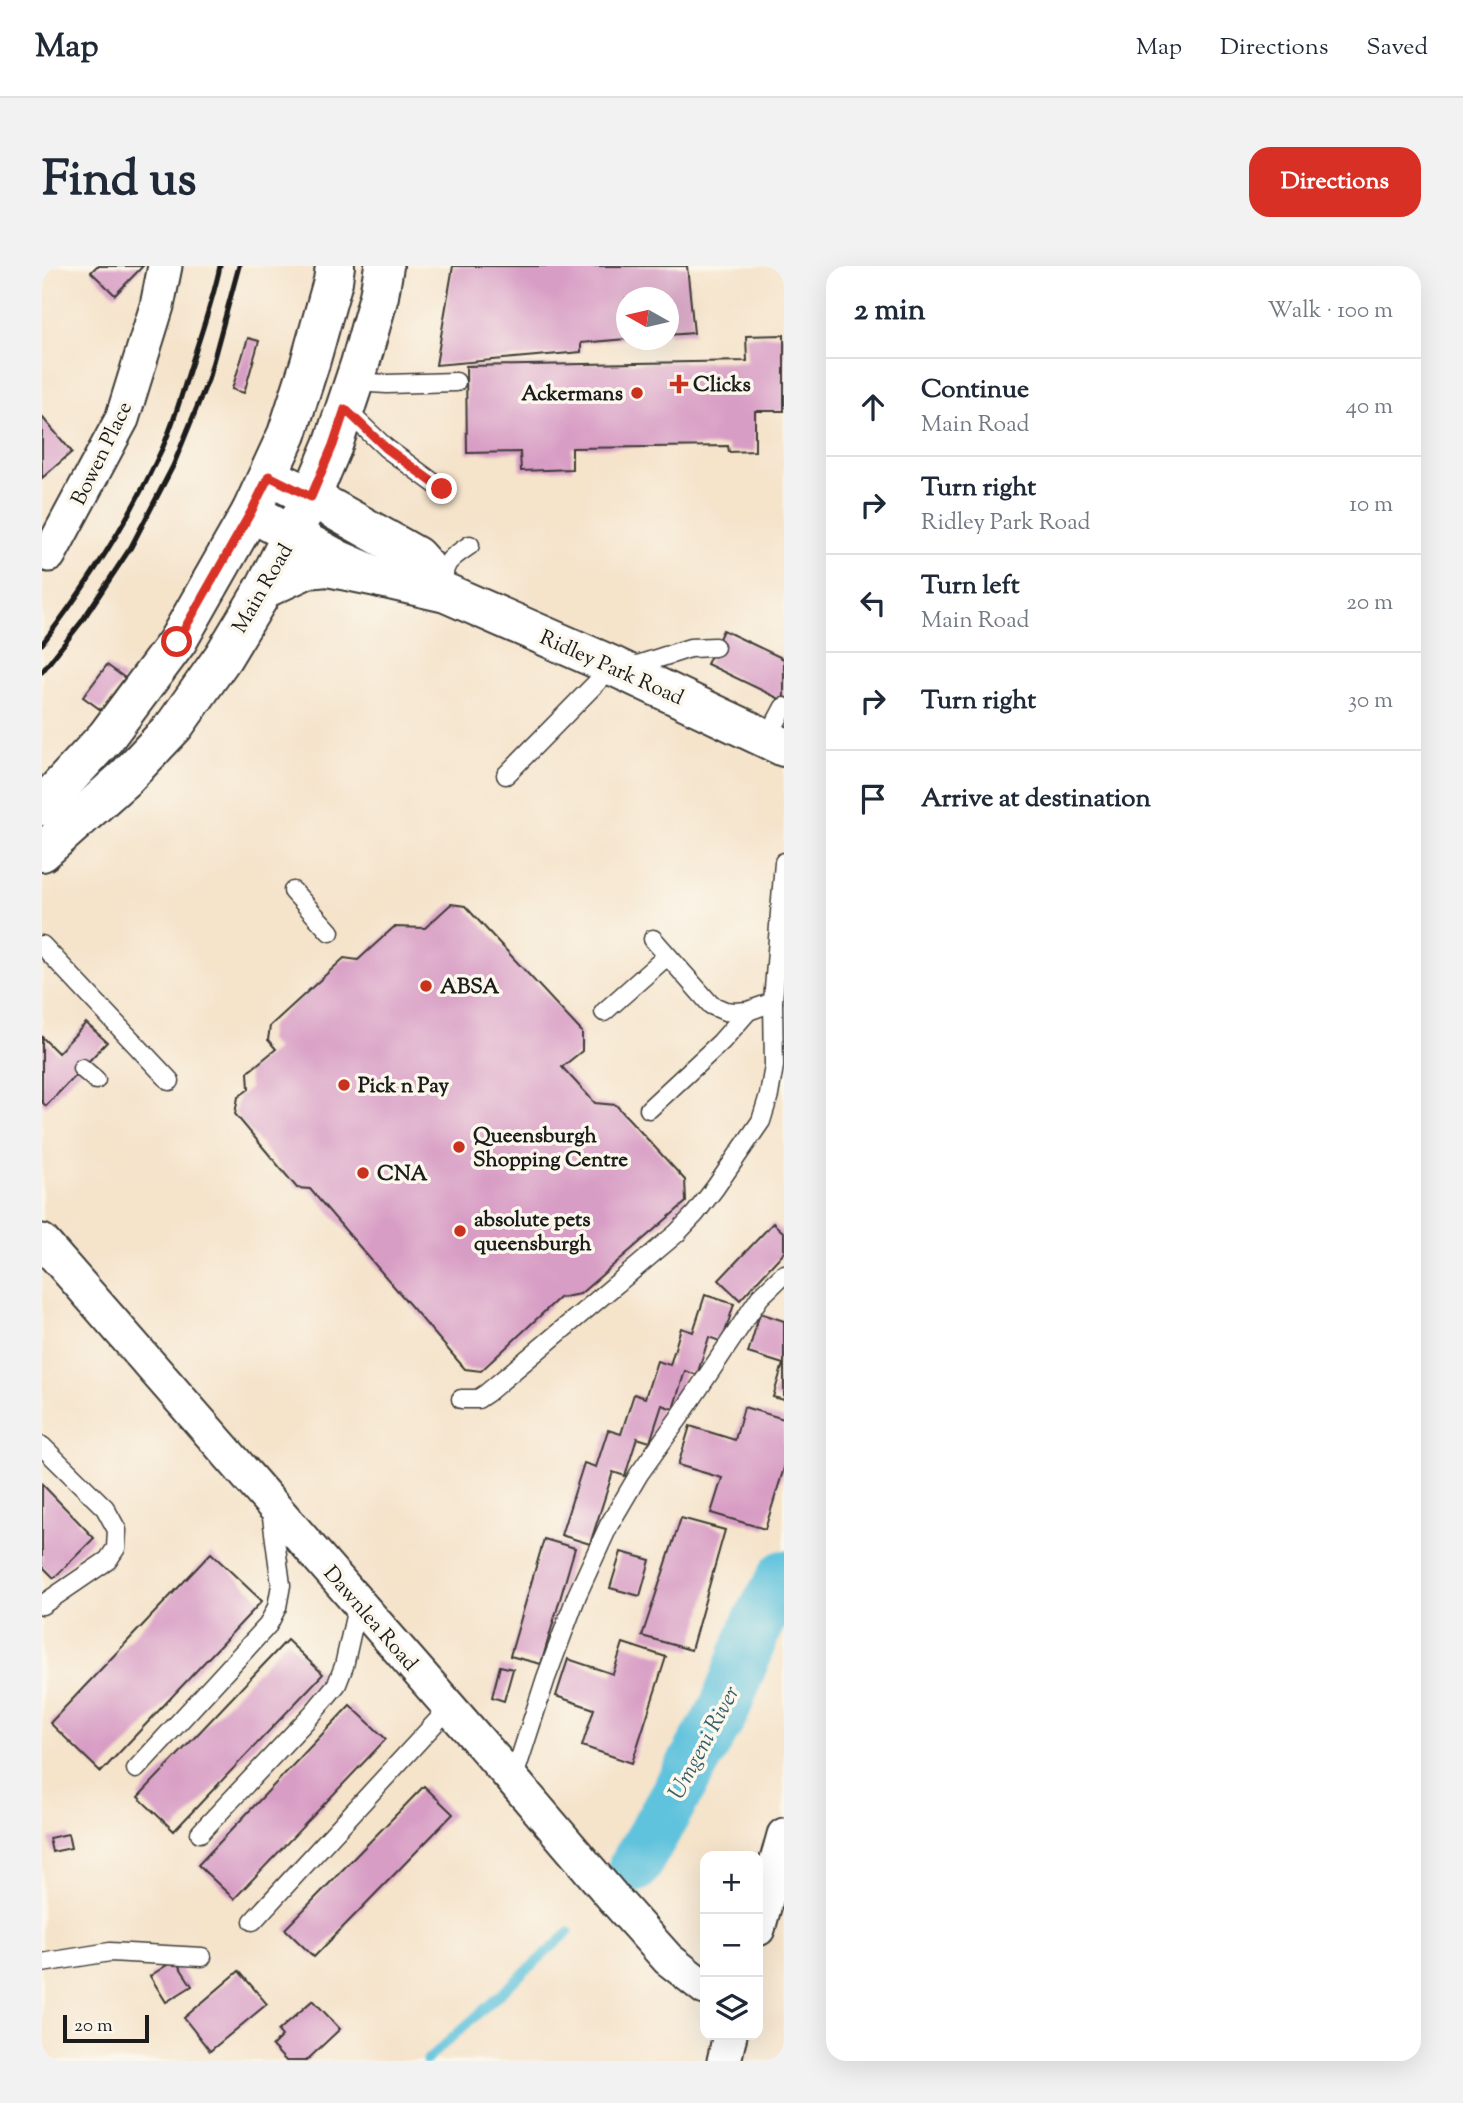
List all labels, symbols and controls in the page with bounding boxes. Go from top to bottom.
text: Map [35,24,99,72]
text: Map [1136,31,1182,65]
text: Directions [1220,31,1328,65]
text: Saved [1366,31,1428,65]
text: Find us [42,147,196,217]
button: Directions [1249,147,1421,217]
north arrow [616,287,679,350]
text: 2 min [854,290,926,333]
text: Walk · 100 m [1268,295,1393,328]
place label: Clicks [693,371,751,401]
text: Continue [921,372,1029,409]
marker: Clicks [671,376,687,392]
place label: Ackermans [521,380,623,410]
marker: Ackermans [629,385,645,401]
icon: ahead [854,388,892,426]
text: 40 m [1346,391,1393,424]
street label: Bowen Place [65,397,141,511]
text: Main Road [921,409,1029,442]
text: Turn right [921,470,1036,507]
route end [426,473,457,504]
icon: right [854,486,892,524]
text: 10 m [1349,489,1393,522]
text: Ridley Park Road [921,507,1090,540]
street label: Main Road [226,539,302,639]
text: Turn left [921,568,1020,605]
icon: left [854,584,892,622]
text: 20 m [1346,587,1393,620]
text: Main Road [921,605,1029,638]
street label: Ridley Park Road [534,624,688,714]
route start [161,626,192,657]
icon: right [854,682,892,720]
text: Turn right [921,683,1036,720]
text: 30 m [1348,685,1393,718]
icon: arrive [854,780,892,818]
text: Arrive at destination [921,781,1151,818]
place label: ABSA [440,973,500,1003]
marker: ABSA [418,978,434,994]
place label: Pick n Pay [358,1072,450,1102]
marker: Pick n Pay [336,1077,352,1093]
place label: Queensburgh Shopping Centre [473,1122,628,1176]
marker: Queensburgh Shopping Centre [451,1139,467,1155]
place label: CNA [377,1160,428,1190]
marker: CNA [355,1165,371,1181]
place label: absolute pets queensburgh [474,1206,592,1260]
marker: absolute pets queensburgh [452,1223,468,1239]
street label: Dawnlea Road [315,1560,424,1679]
water label: Umgeni River [661,1680,749,1806]
map controls [700,1851,763,2040]
button: + [700,1851,763,1914]
button: − [700,1914,763,1977]
button: layers [700,1977,763,2040]
scale bar [63,2012,149,2044]
text: 20 m [74,2013,113,2040]

